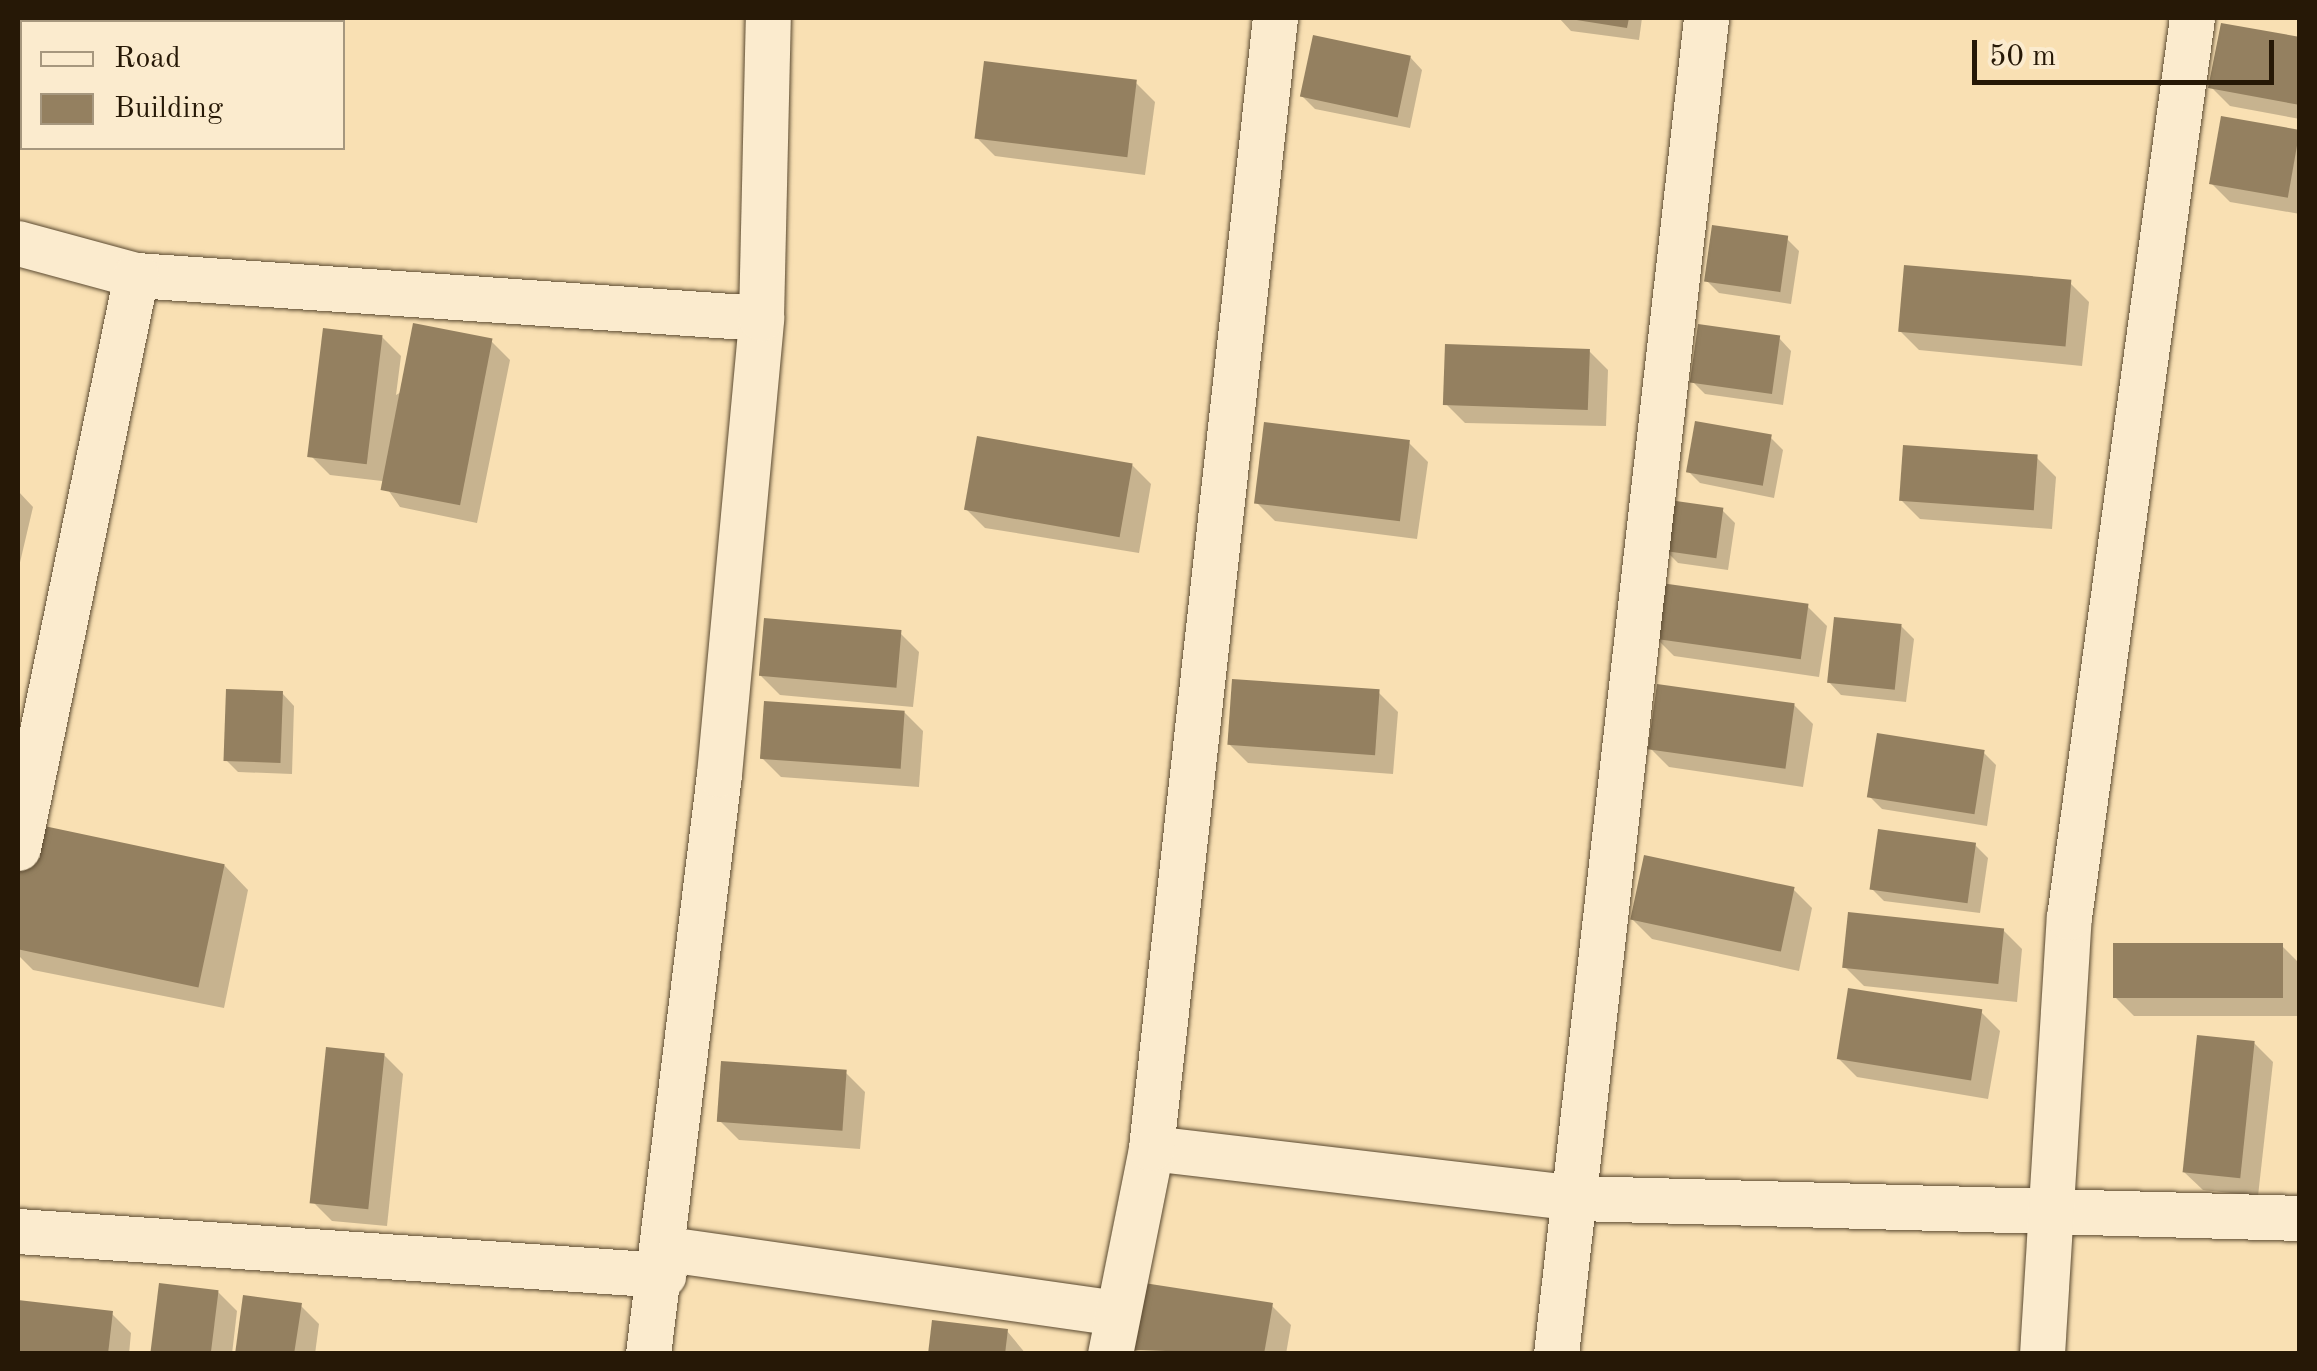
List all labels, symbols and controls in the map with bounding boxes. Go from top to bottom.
legend [20,20,345,150]
scale bar [1977,20,2280,82]
text: 50 m [1989,42,2056,72]
text: Road [114,44,181,74]
text: Building [114,94,223,124]

